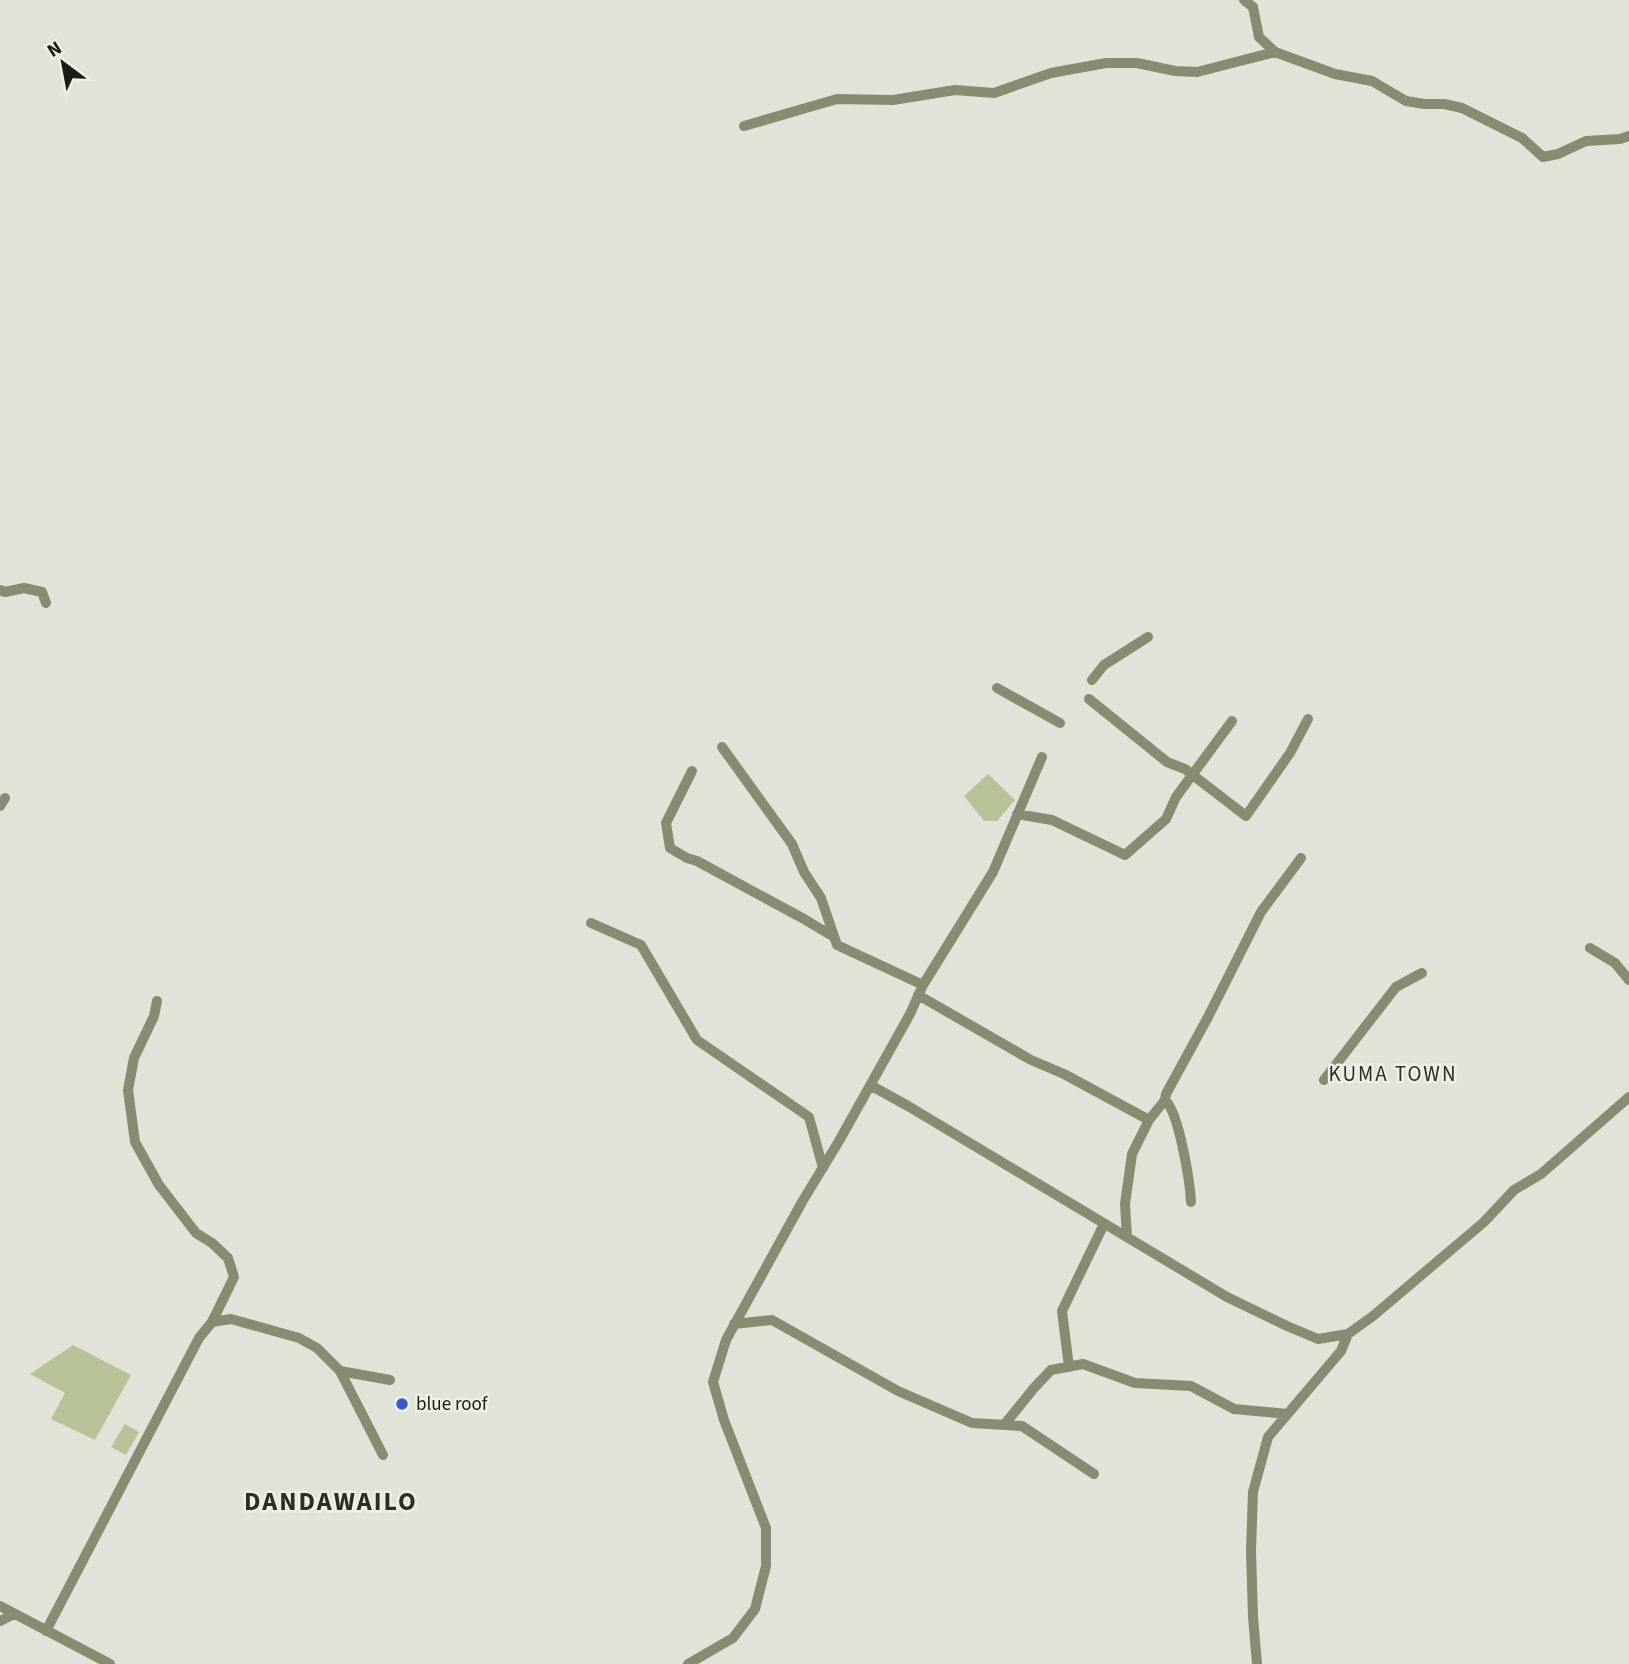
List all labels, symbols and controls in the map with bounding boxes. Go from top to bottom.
north arrow [28,28,98,98]
text: N [42,35,67,65]
district label: KUMA TOWN [1329,1059,1457,1089]
place label: blue roof [416,1391,489,1418]
marker: blue roof [394,1396,410,1412]
district label: DANDAWAILO [244,1483,418,1520]

